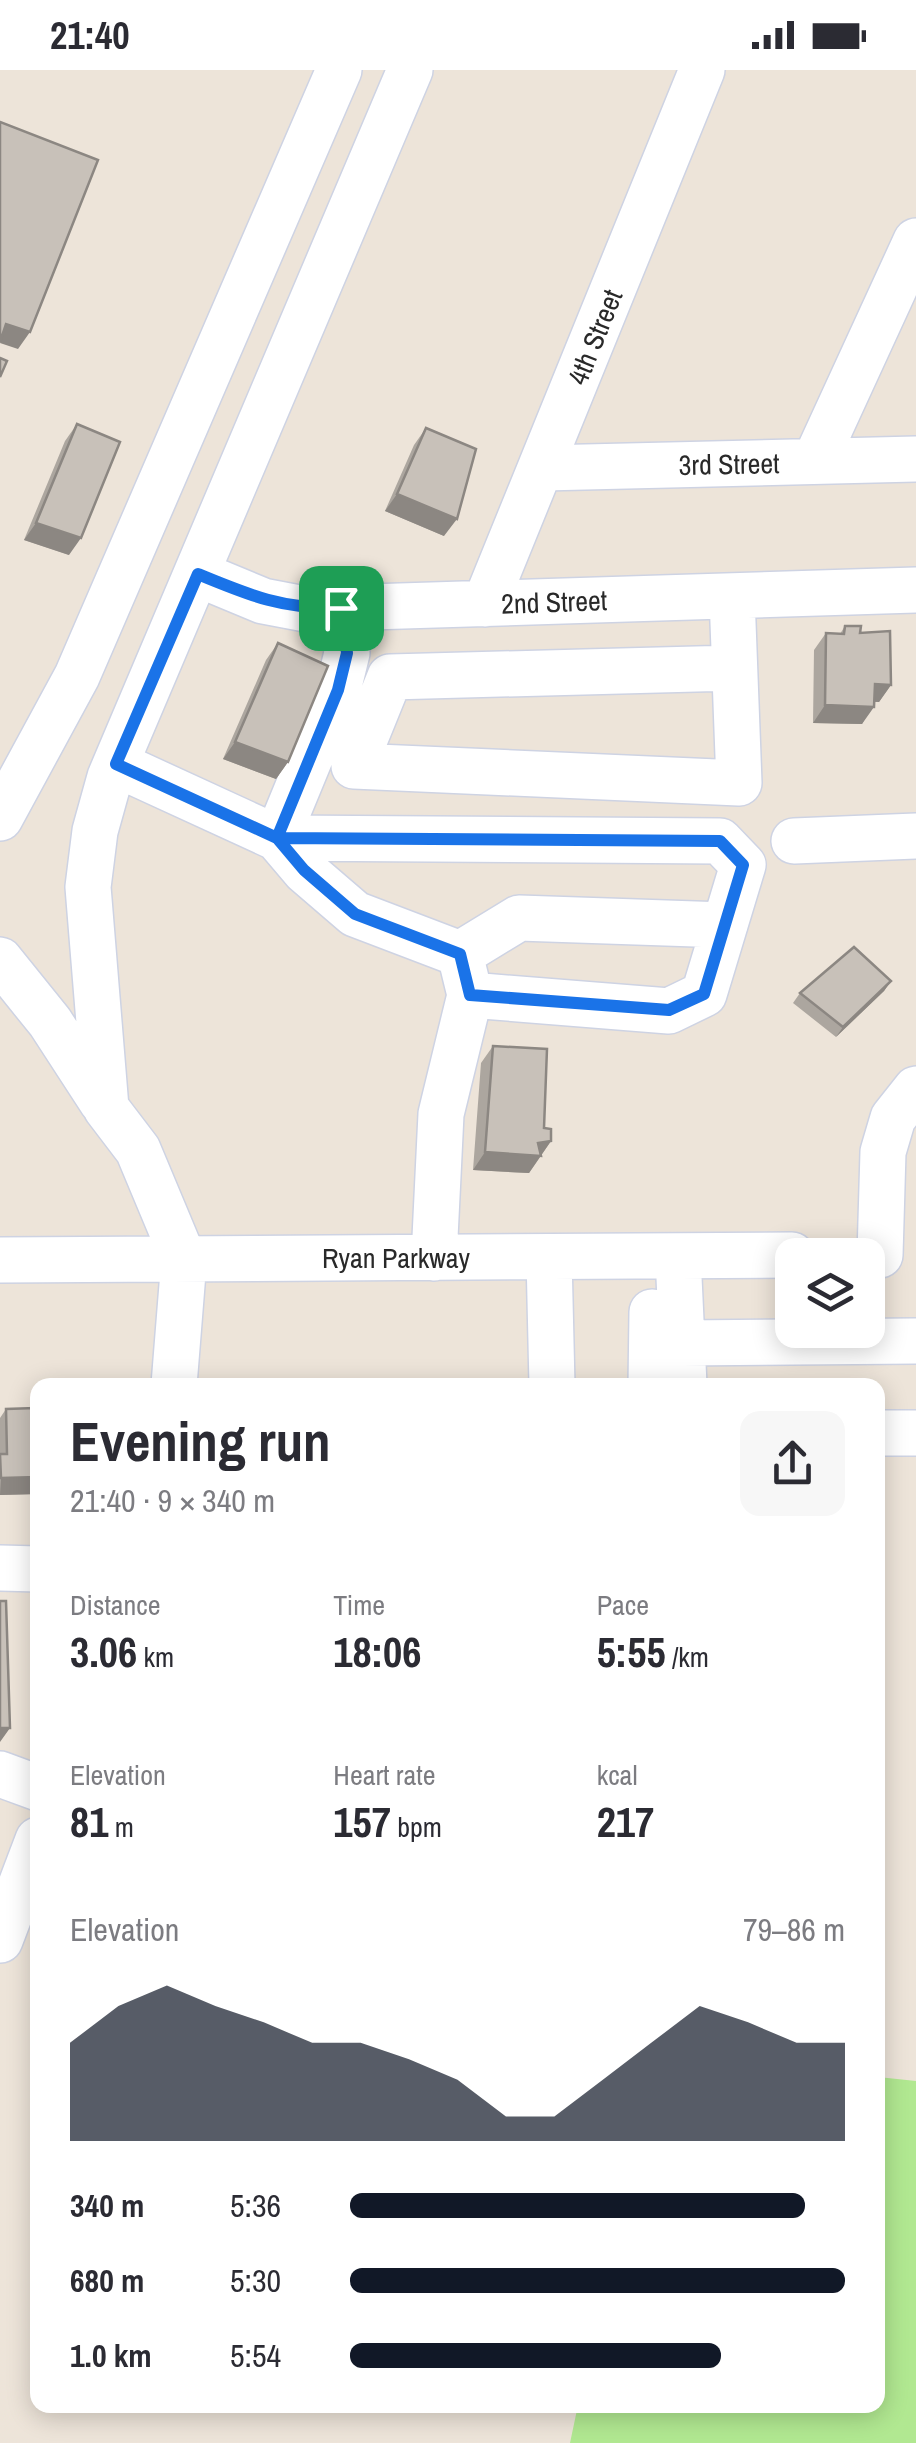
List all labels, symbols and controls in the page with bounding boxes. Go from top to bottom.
text: 21:40 [50,10,130,61]
street label: 4th Street [559,284,631,390]
street label: 3rd Street [678,444,780,484]
pin [299,566,384,651]
icon: arrive [314,581,369,636]
street label: 2nd Street [500,581,608,623]
map controls [775,1238,885,1348]
button: layers [775,1238,885,1348]
street label: Ryan Parkway [322,1239,471,1277]
text: Evening run [70,1404,331,1478]
button: share [740,1411,845,1516]
text: 21:40 · 9 × 340 m [70,1479,275,1522]
text: Distance [70,1586,161,1624]
text: Time [333,1586,385,1624]
text: Pace [597,1586,649,1624]
text: 3.06 [70,1624,137,1680]
text: 18:06 [333,1624,421,1680]
text: 5:55 [597,1624,666,1680]
text: km [137,1638,174,1676]
text: /km [666,1638,709,1676]
text: Elevation [70,1756,166,1794]
text: Heart rate [333,1756,435,1794]
text: kcal [597,1756,637,1794]
text: 81 [70,1794,108,1850]
text: 157 [333,1794,391,1850]
text: 217 [597,1794,654,1850]
text: m [108,1808,134,1846]
text: bpm [391,1808,442,1846]
text: Elevation [70,1908,179,1951]
text: 79–86 m [743,1908,845,1951]
text: 340 m [70,2184,144,2227]
text: 5:36 [230,2184,281,2227]
text: 680 m [70,2259,144,2302]
text: 5:30 [230,2259,281,2302]
text: 1.0 km [70,2334,152,2377]
text: 5:54 [230,2334,281,2377]

